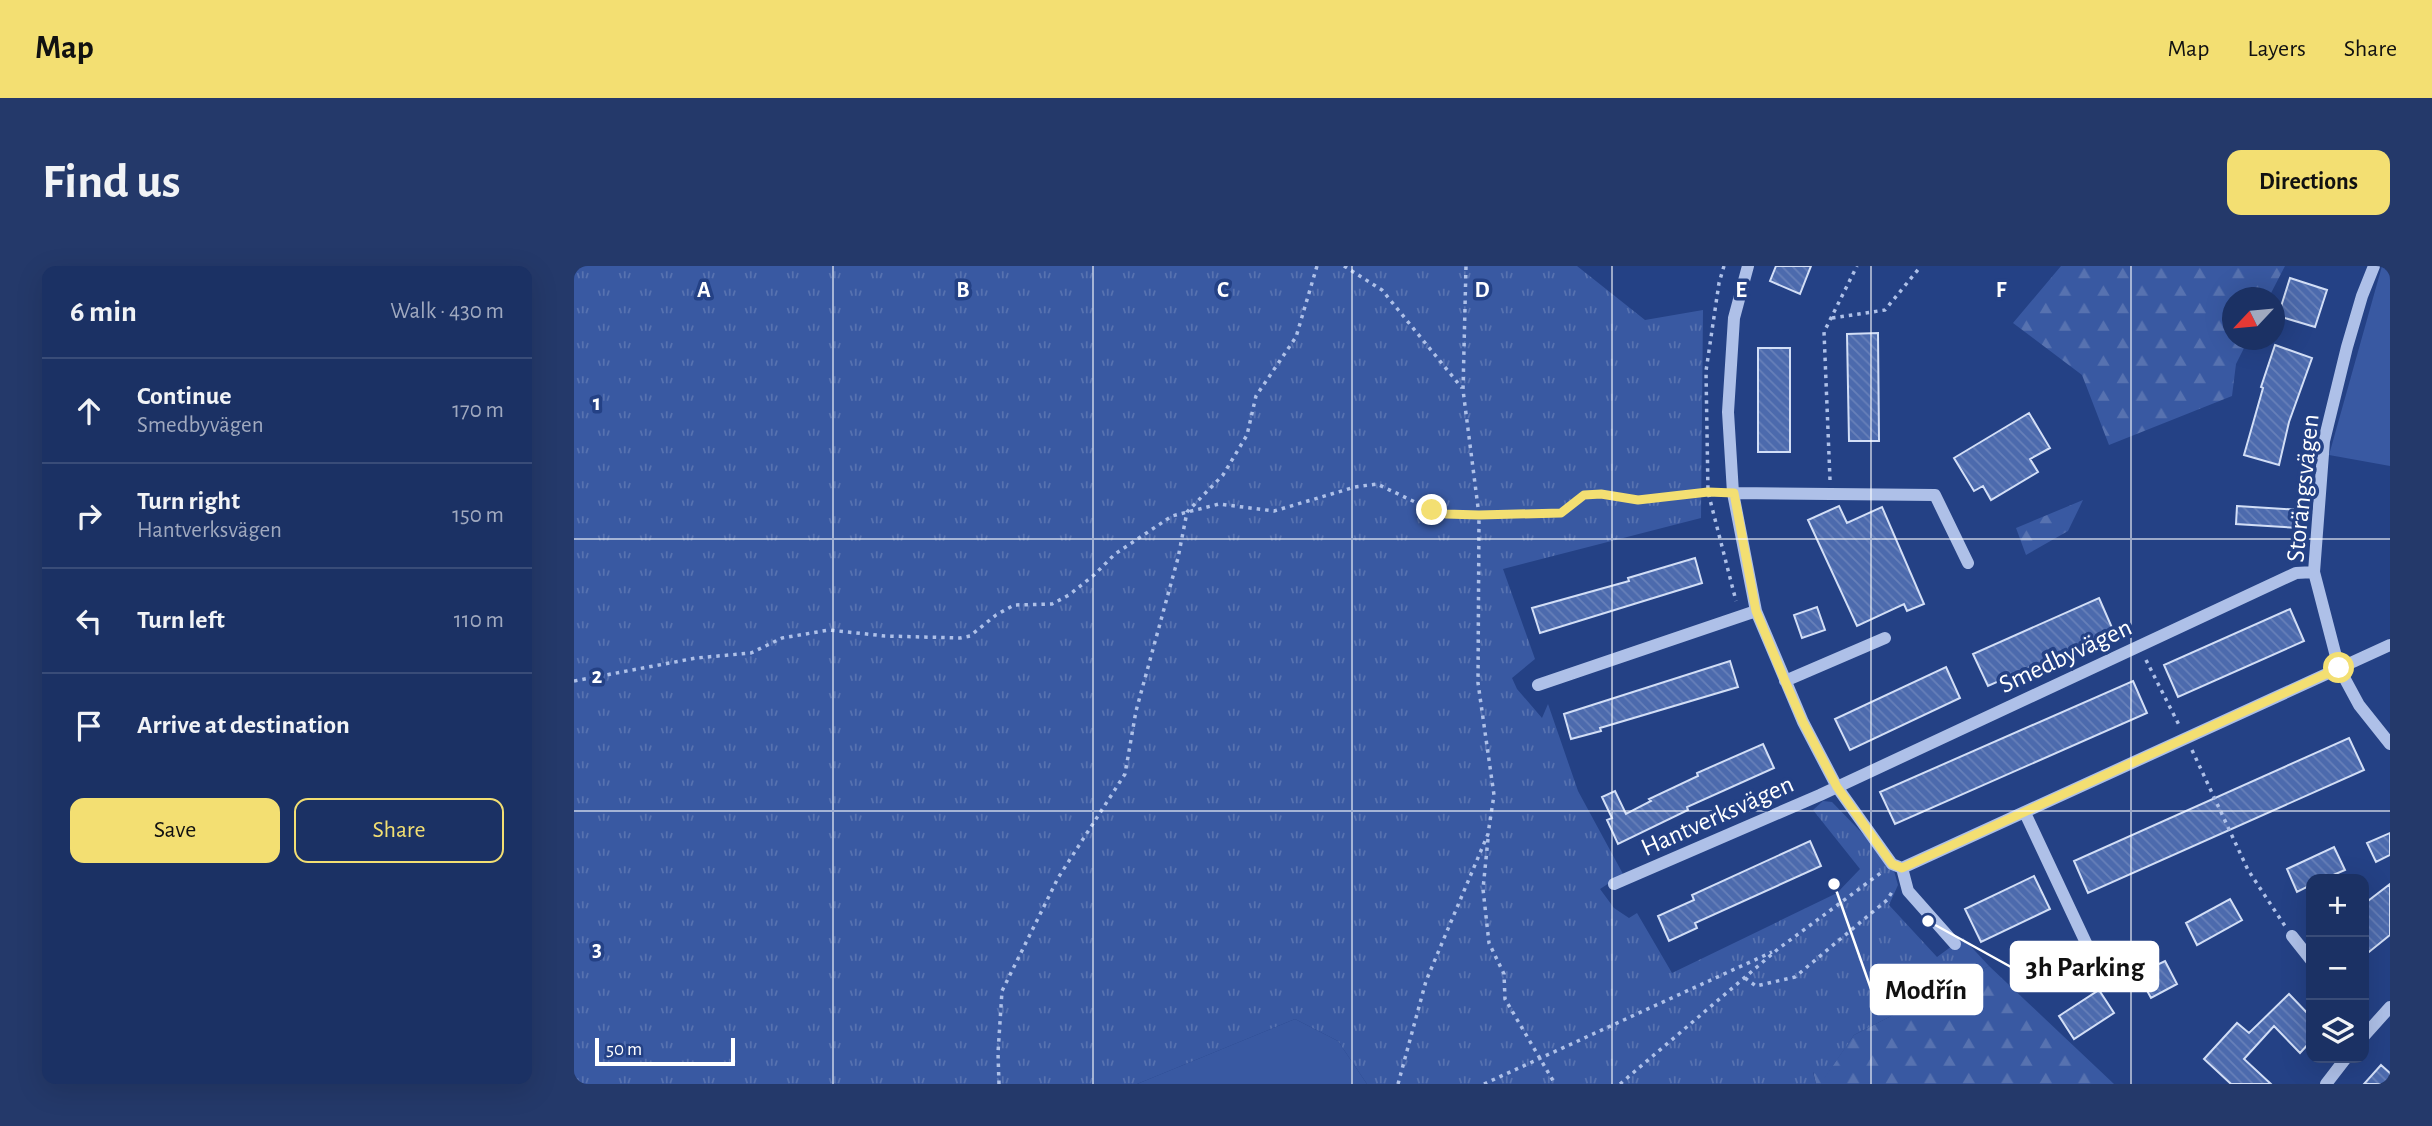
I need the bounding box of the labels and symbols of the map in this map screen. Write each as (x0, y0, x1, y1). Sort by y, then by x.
text: A (697, 279, 711, 302)
text: B (956, 279, 970, 302)
text: C (1217, 279, 1229, 302)
text: D (1474, 279, 1490, 302)
text: E (1735, 279, 1747, 302)
text: F (1996, 279, 2007, 302)
north arrow (2222, 287, 2285, 350)
text: 1 (593, 392, 601, 415)
street label: Storängsvägen (2282, 413, 2324, 564)
route end (1416, 494, 1447, 525)
street label: Smedbyvägen (1995, 614, 2136, 698)
route start (2323, 652, 2354, 683)
text: 2 (592, 665, 603, 688)
street label: Hantverksvägen (1637, 771, 1798, 861)
text: 3 (592, 938, 602, 961)
callout: 3h Parking (2011, 942, 2158, 991)
text: 3h Parking (2026, 954, 2145, 982)
callout: Modřín (1871, 965, 1982, 1014)
text: Modřín (1885, 977, 1967, 1005)
scale bar (595, 1035, 735, 1067)

